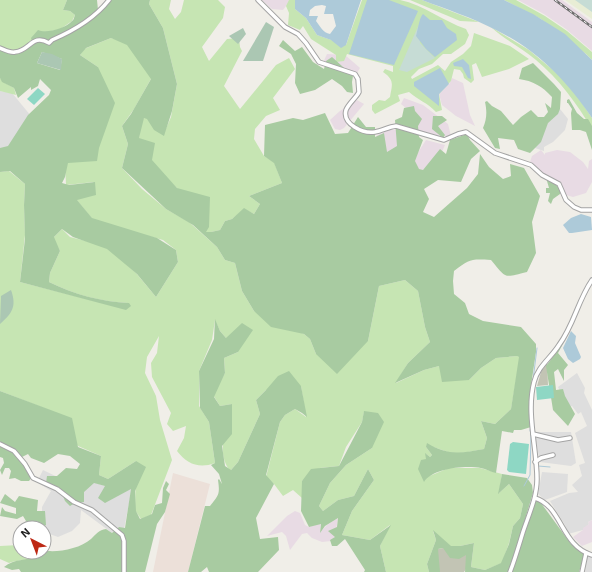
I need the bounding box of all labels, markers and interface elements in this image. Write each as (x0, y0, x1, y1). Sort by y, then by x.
north arrow (12, 520, 52, 560)
text: N (18, 525, 32, 540)

